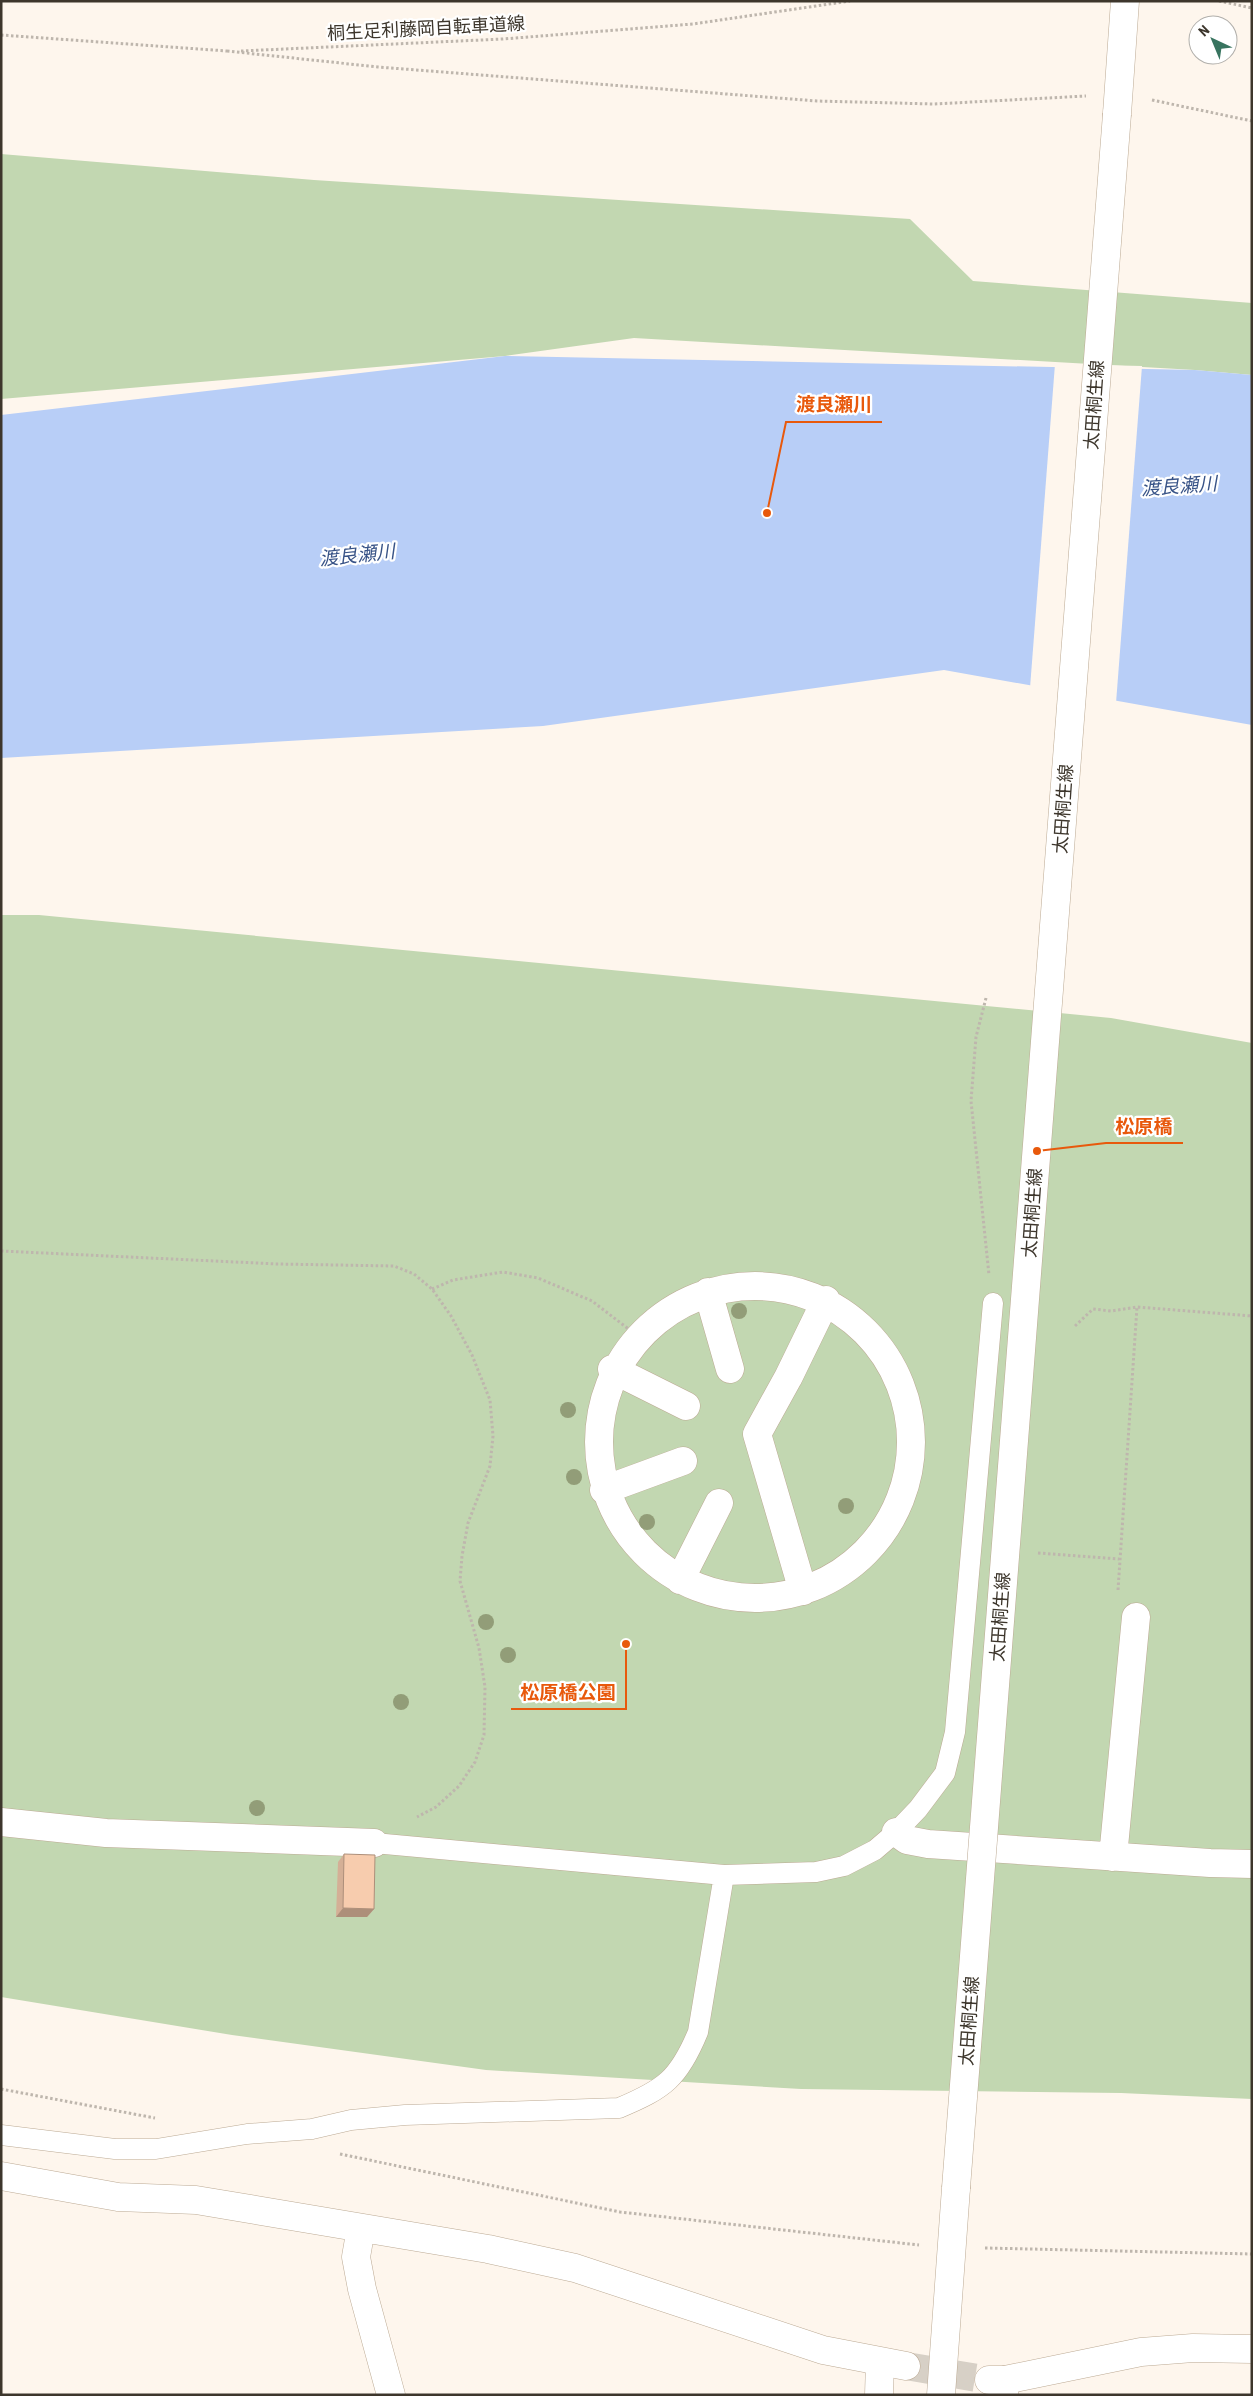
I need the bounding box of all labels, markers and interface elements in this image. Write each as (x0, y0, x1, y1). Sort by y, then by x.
street label: 桐生足利藤岡自転車道線 (327, 12, 525, 44)
north arrow (1188, 15, 1238, 65)
text: N (1195, 22, 1213, 39)
street label: 太田桐生線 (1080, 359, 1108, 451)
callout: 渡良瀬川 (786, 388, 882, 422)
text: 渡良瀬川 (796, 393, 872, 416)
water label: 渡良瀬川 (1140, 472, 1220, 500)
water label: 渡良瀬川 (318, 539, 398, 570)
street label: 太田桐生線 (1049, 763, 1077, 855)
callout: 松原橋 (1106, 1109, 1183, 1143)
text: 松原橋 (1115, 1115, 1173, 1138)
street label: 太田桐生線 (1018, 1167, 1046, 1259)
street label: 太田桐生線 (986, 1571, 1014, 1663)
callout: 松原橋公園 (511, 1675, 626, 1709)
text: 松原橋公園 (520, 1681, 616, 1704)
street label: 太田桐生線 (955, 1975, 983, 2067)

